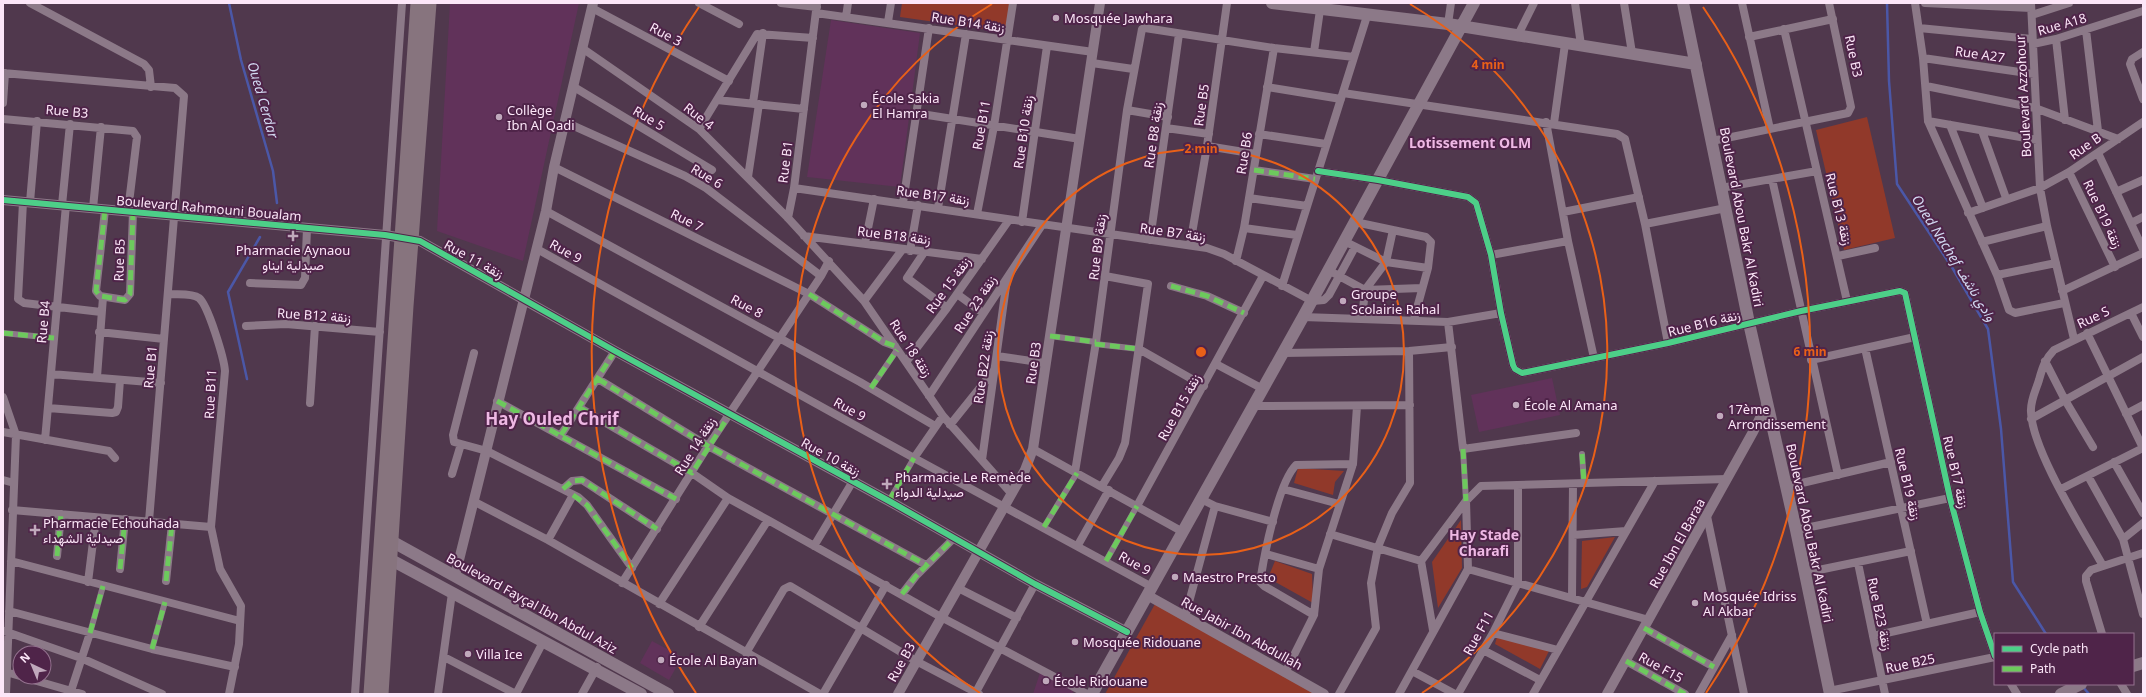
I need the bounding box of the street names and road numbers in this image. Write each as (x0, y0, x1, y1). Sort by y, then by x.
street label: Rue B14 زنقة (930, 7, 1006, 37)
street label: Rue A18 (2035, 8, 2089, 40)
street label: Rue 3 (647, 18, 685, 50)
street label: Rue B3 (1841, 33, 1867, 79)
street label: Boulevard Azzohour (2011, 34, 2035, 158)
street label: Rue A27 (1954, 42, 2006, 66)
street label: Rue B5 (1189, 83, 1213, 127)
street label: Rue B10 زنقة (1009, 94, 1037, 170)
street label: Rue 4 (680, 98, 718, 134)
street label: Rue B11 (968, 99, 994, 151)
street label: Rue B3 (45, 100, 89, 122)
street label: Rue 5 (630, 101, 668, 135)
street label: Rue B8 زنقة (1139, 101, 1167, 169)
street label: Boulevard Abou Bakr Al Kadiri (1716, 126, 1768, 308)
street label: Rue B (2065, 129, 2105, 163)
street label: Rue B6 (1232, 130, 1256, 176)
street label: Rue B1 (773, 140, 797, 184)
street label: Rue 6 (688, 159, 726, 193)
street label: Rue B13 زنقة (1821, 171, 1857, 247)
street label: Rue B19 زنقة (2079, 177, 2127, 251)
street label: Rue B17 زنقة (895, 181, 971, 209)
street label: Boulevard Rahmouni Boualam (116, 191, 302, 225)
street label: Rue 7 (668, 204, 706, 236)
street label: Rue B9 زنقة (1084, 213, 1110, 281)
street label: Rue B7 زنقة (1139, 218, 1207, 246)
street label: Rue B18 زنقة (856, 222, 932, 248)
street label: Rue 11 زنقة (441, 235, 507, 283)
street label: Rue 9 (547, 235, 585, 267)
street label: Rue B5 (109, 238, 129, 282)
street label: Rue 15 زنقة (921, 253, 975, 317)
street label: Rue 23 زنقة (950, 272, 1000, 336)
street label: Rue 8 (728, 290, 766, 322)
street label: Rue B4 (32, 299, 54, 344)
street label: Rue S (2074, 302, 2112, 332)
street label: Rue B12 زنقة (276, 303, 352, 327)
street label: Rue B16 زنقة (1666, 305, 1742, 341)
street label: Rue 18 زنقة (886, 316, 936, 380)
street label: Rue B22 زنقة (969, 329, 997, 405)
street label: Rue B3 (1021, 341, 1045, 385)
street label: Rue B1 (139, 345, 161, 389)
street label: Rue B11 (200, 368, 220, 420)
street label: Rue B15 زنقة (1153, 370, 1205, 444)
street label: Rue 9 (831, 393, 869, 425)
street label: Rue 14 زنقة (670, 413, 720, 479)
street label: Rue 10 زنقة (798, 433, 864, 481)
street label: Rue B17 زنقة (1939, 434, 1973, 510)
street label: Boulevard Abou Bakr Al Kadiri (1782, 442, 1838, 624)
street label: Rue B19 زنقة (1891, 446, 1925, 522)
street label: Rue Ibn El Baraa (1645, 495, 1709, 591)
street label: Rue 9 (1116, 547, 1154, 579)
street label: Boulevard Fayçal Ibn Abdul Aziz (443, 548, 621, 658)
street label: Rue B23 زنقة (1864, 576, 1896, 652)
street label: Rue Jabir Ibn Abdullah (1178, 592, 1306, 674)
street label: Rue F11 (1458, 607, 1498, 659)
street label: Rue B3 (883, 639, 919, 685)
street label: Rue F15 (1635, 647, 1687, 687)
street label: Rue B25 (1884, 649, 1936, 677)

